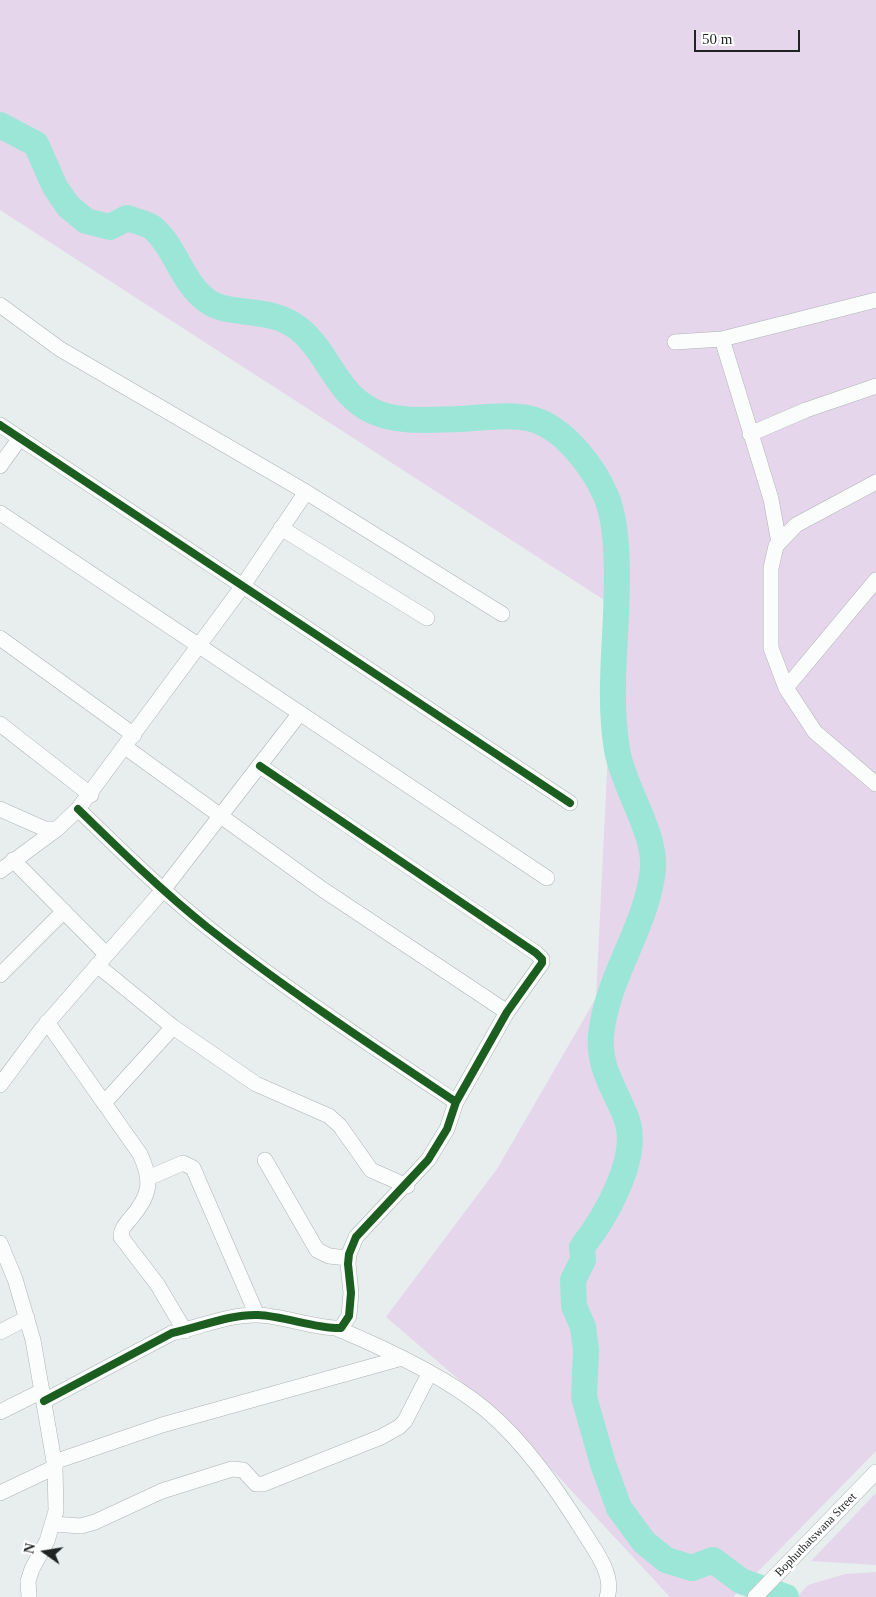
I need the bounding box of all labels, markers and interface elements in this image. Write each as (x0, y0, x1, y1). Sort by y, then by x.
scale bar (696, 20, 802, 52)
text: 50 m (702, 31, 732, 47)
street label: Bophuthatswana Street (772, 1490, 860, 1580)
north arrow (20, 1527, 70, 1577)
text: N (21, 1542, 38, 1555)

